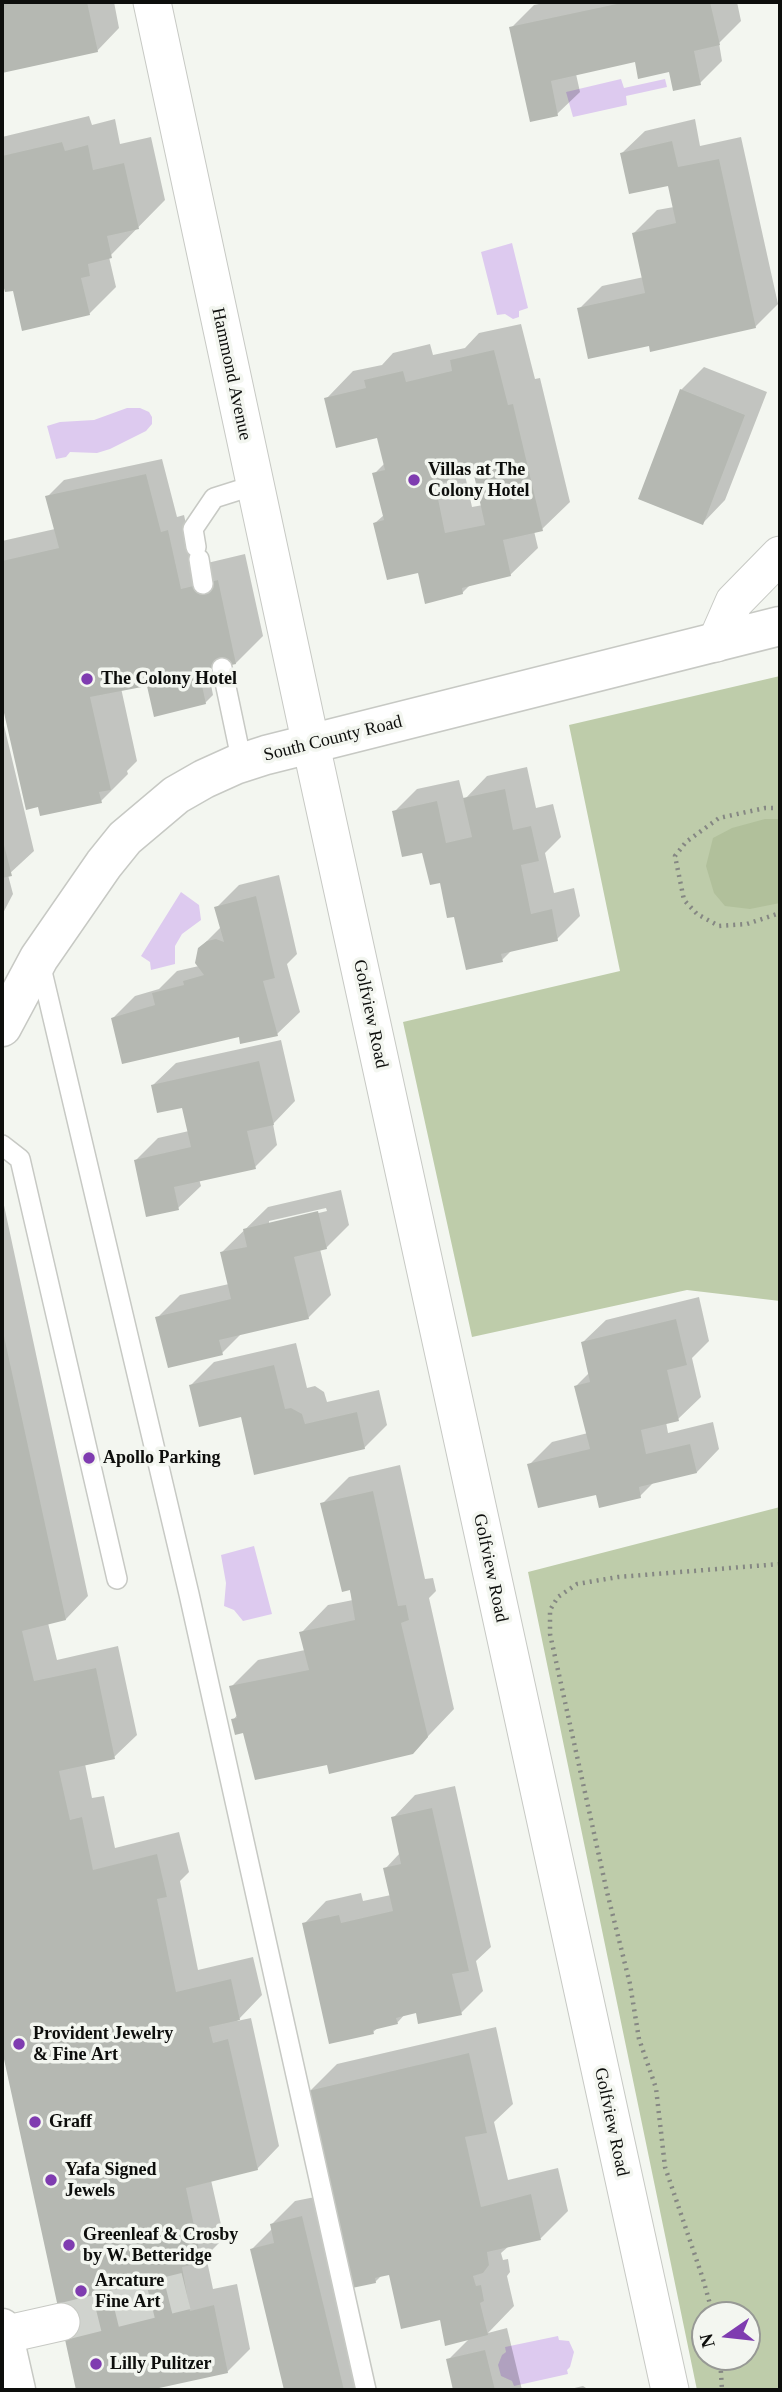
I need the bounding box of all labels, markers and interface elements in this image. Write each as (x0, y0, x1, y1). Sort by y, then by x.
street label: Hammond Avenue (206, 306, 256, 442)
place label: Villas at The Colony Hotel (428, 459, 529, 502)
marker: Villas at The Colony Hotel (406, 472, 422, 488)
place label: The Colony Hotel (101, 668, 237, 690)
marker: The Colony Hotel (79, 671, 95, 687)
street label: South County Road (261, 711, 405, 767)
street label: Golfview Road (348, 958, 392, 1070)
place label: Apollo Parking (103, 1447, 221, 1469)
marker: Apollo Parking (81, 1450, 97, 1466)
street label: Golfview Road (468, 1512, 512, 1624)
place label: Provident Jewelry & Fine Art (33, 2023, 173, 2066)
marker: Provident Jewelry & Fine Art (11, 2036, 27, 2052)
street label: Golfview Road (589, 2066, 633, 2178)
place label: Graff (49, 2111, 92, 2133)
marker: Graff (27, 2114, 43, 2130)
place label: Yafa Signed Jewels (65, 2159, 157, 2202)
marker: Yafa Signed Jewels (43, 2172, 59, 2188)
place label: Greenleaf & Crosby by W. Betteridge (83, 2224, 238, 2266)
marker: Greenleaf & Crosby by W. Betteridge (61, 2237, 77, 2253)
place label: Arcature Fine Art (95, 2270, 164, 2312)
marker: Arcature Fine Art (73, 2283, 89, 2299)
north arrow (691, 2301, 761, 2371)
text: N (695, 2332, 719, 2350)
place label: Lilly Pulitzer (110, 2353, 211, 2375)
marker: Lilly Pulitzer (88, 2356, 104, 2372)

